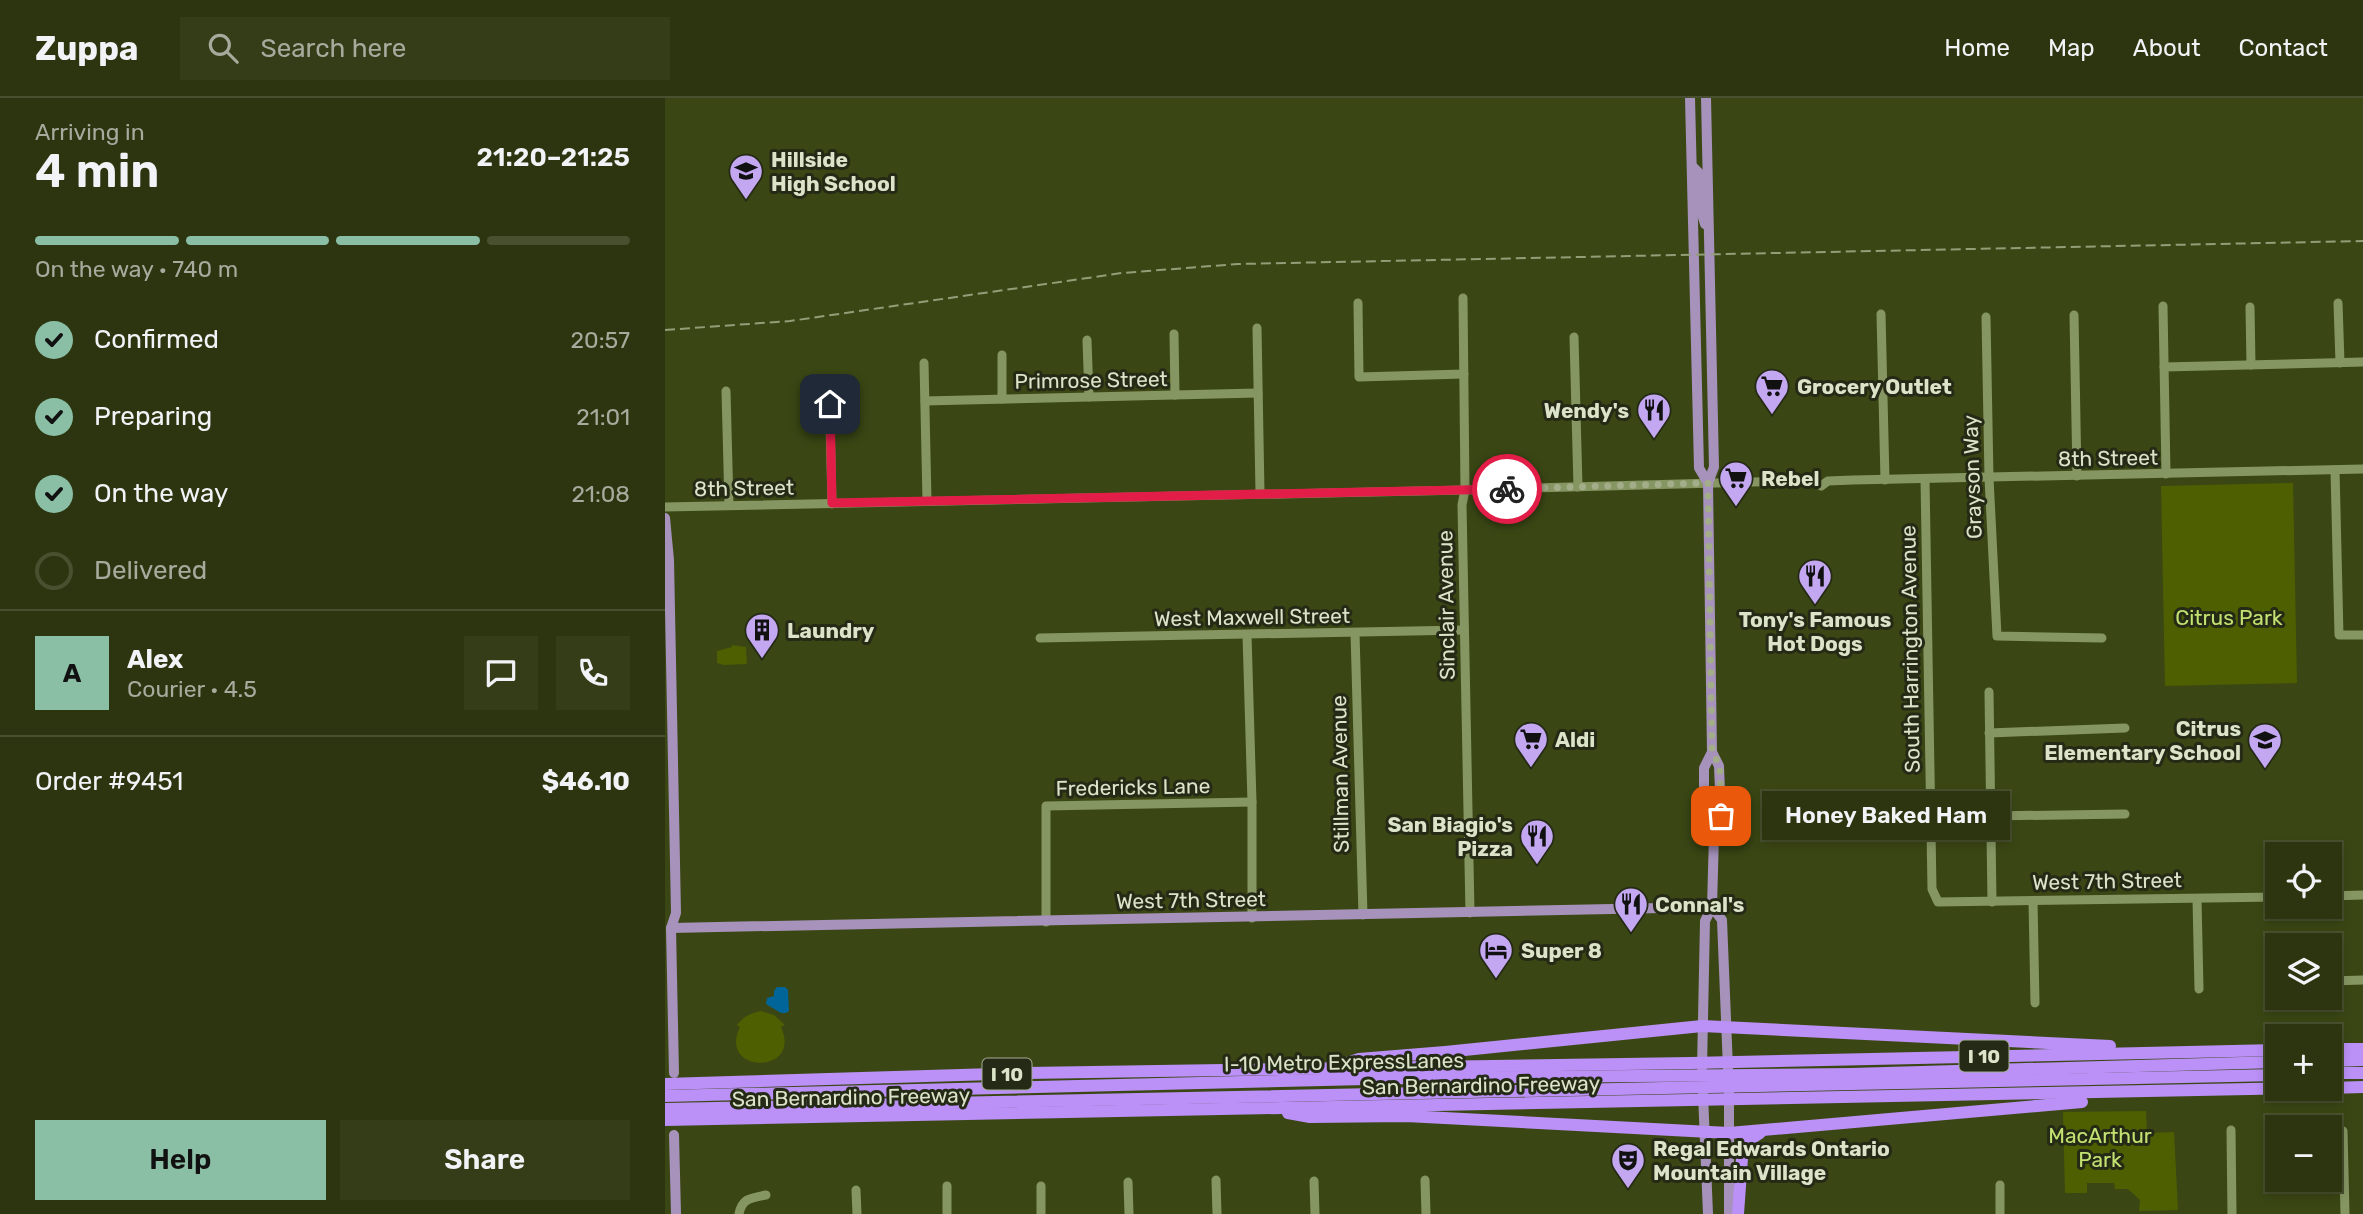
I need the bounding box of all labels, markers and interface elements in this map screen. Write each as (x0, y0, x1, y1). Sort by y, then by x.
search box (180, 17, 670, 80)
text: Zuppa (35, 29, 138, 68)
icon: search (204, 29, 242, 67)
text: Search here (260, 33, 406, 64)
text: Home (1944, 34, 2010, 62)
text: Map (2048, 34, 2095, 62)
text: About (2133, 34, 2201, 62)
text: Contact (2239, 34, 2328, 62)
text: Arriving in (35, 118, 145, 146)
text: 21:20–21:25 (477, 142, 630, 173)
text: 4 min (35, 144, 159, 199)
place label: Hillside High School (771, 147, 896, 196)
school or university icon: Hillside High School (727, 152, 765, 201)
text: On the way · 740 m (35, 255, 238, 283)
icon: check (35, 321, 73, 359)
text: Confirmed (94, 324, 219, 355)
text: 20:57 (571, 326, 630, 354)
street label: Primrose Street (1014, 366, 1168, 394)
supermarket icon: Grocery Outlet (1753, 367, 1791, 416)
pin (800, 374, 860, 434)
place label: Grocery Outlet (1797, 374, 1952, 399)
icon: home (811, 385, 849, 423)
restaurant icon: Wendy's (1635, 391, 1673, 440)
icon: check (35, 398, 73, 436)
place label: Wendy's (1544, 398, 1629, 423)
text: Preparing (94, 401, 212, 432)
text: 21:01 (576, 403, 630, 431)
street label: Grayson Way (1957, 414, 1987, 540)
street label: 8th Street (2058, 445, 2158, 471)
courier (1472, 454, 1542, 524)
supermarket icon: Rebel (1717, 459, 1755, 508)
place label: Rebel (1761, 466, 1820, 491)
icon: bike (1488, 470, 1526, 508)
icon: check (35, 475, 73, 513)
street label: 8th Street (694, 475, 794, 501)
text: On the way (94, 478, 228, 509)
text: 21:08 (572, 480, 630, 508)
street label: South Harrington Avenue (1895, 525, 1925, 773)
street label: Sinclair Avenue (1432, 530, 1460, 680)
text: Delivered (94, 555, 207, 586)
restaurant icon: Tony's Famous Hot Dogs (1796, 557, 1834, 606)
street label: West Maxwell Street (1154, 603, 1350, 631)
park label: Citrus Park (2175, 605, 2283, 630)
place label: Tony's Famous Hot Dogs (1739, 607, 1891, 656)
building icon: Laundry (743, 611, 781, 660)
place label: Laundry (787, 618, 875, 643)
button: chat (464, 636, 538, 710)
button: phone (556, 636, 630, 710)
text: Alex (127, 644, 183, 675)
text: A (63, 658, 81, 689)
text: Courier · 4.5 (127, 675, 257, 703)
street label: Stillman Avenue (1326, 695, 1354, 853)
place label: Citrus Elementary School (2044, 716, 2241, 765)
supermarket icon: Aldi (1512, 720, 1550, 769)
school or university icon: Citrus Elementary School (2246, 721, 2284, 770)
place label: Aldi (1555, 727, 1595, 752)
text: Order #9451 (35, 766, 183, 797)
text: $46.10 (542, 766, 630, 797)
street label: Fredericks Lane (1055, 773, 1211, 801)
pin (1691, 786, 1751, 846)
callout: Honey Baked Ham (1763, 792, 2011, 840)
icon: bag (1702, 797, 1740, 835)
text: Honey Baked Ham (1785, 801, 1987, 829)
place label: San Biagio's Pizza (1388, 812, 1513, 861)
restaurant icon: San Biagio's Pizza (1518, 817, 1556, 866)
map controls (2265, 842, 2342, 1192)
button: locate (2265, 842, 2342, 919)
street label: West 7th Street (2032, 867, 2182, 895)
restaurant icon: Connal's (1612, 885, 1650, 934)
street label: West 7th Street (1116, 886, 1266, 914)
place label: Connal's (1655, 892, 1744, 917)
hotel icon: Super 8 (1477, 931, 1515, 980)
button: layers (2265, 933, 2342, 1010)
place label: Super 8 (1521, 938, 1602, 963)
button: + (2265, 1024, 2342, 1101)
road number: I 10 (1959, 1040, 2009, 1072)
street label: I-10 Metro ExpressLanes (1224, 1047, 1464, 1077)
road number: I 10 (983, 1058, 1031, 1090)
street label: San Bernardino Freeway (1362, 1070, 1601, 1100)
street label: San Bernardino Freeway (732, 1082, 971, 1112)
button: − (2265, 1115, 2342, 1192)
button: Help (35, 1120, 326, 1200)
button: Share (340, 1120, 630, 1200)
park label: MacArthur Park (2048, 1123, 2152, 1172)
place label: Regal Edwards Ontario Mountain Village (1653, 1136, 1890, 1185)
theatre icon: Regal Edwards Ontario Mountain Village (1609, 1141, 1647, 1190)

